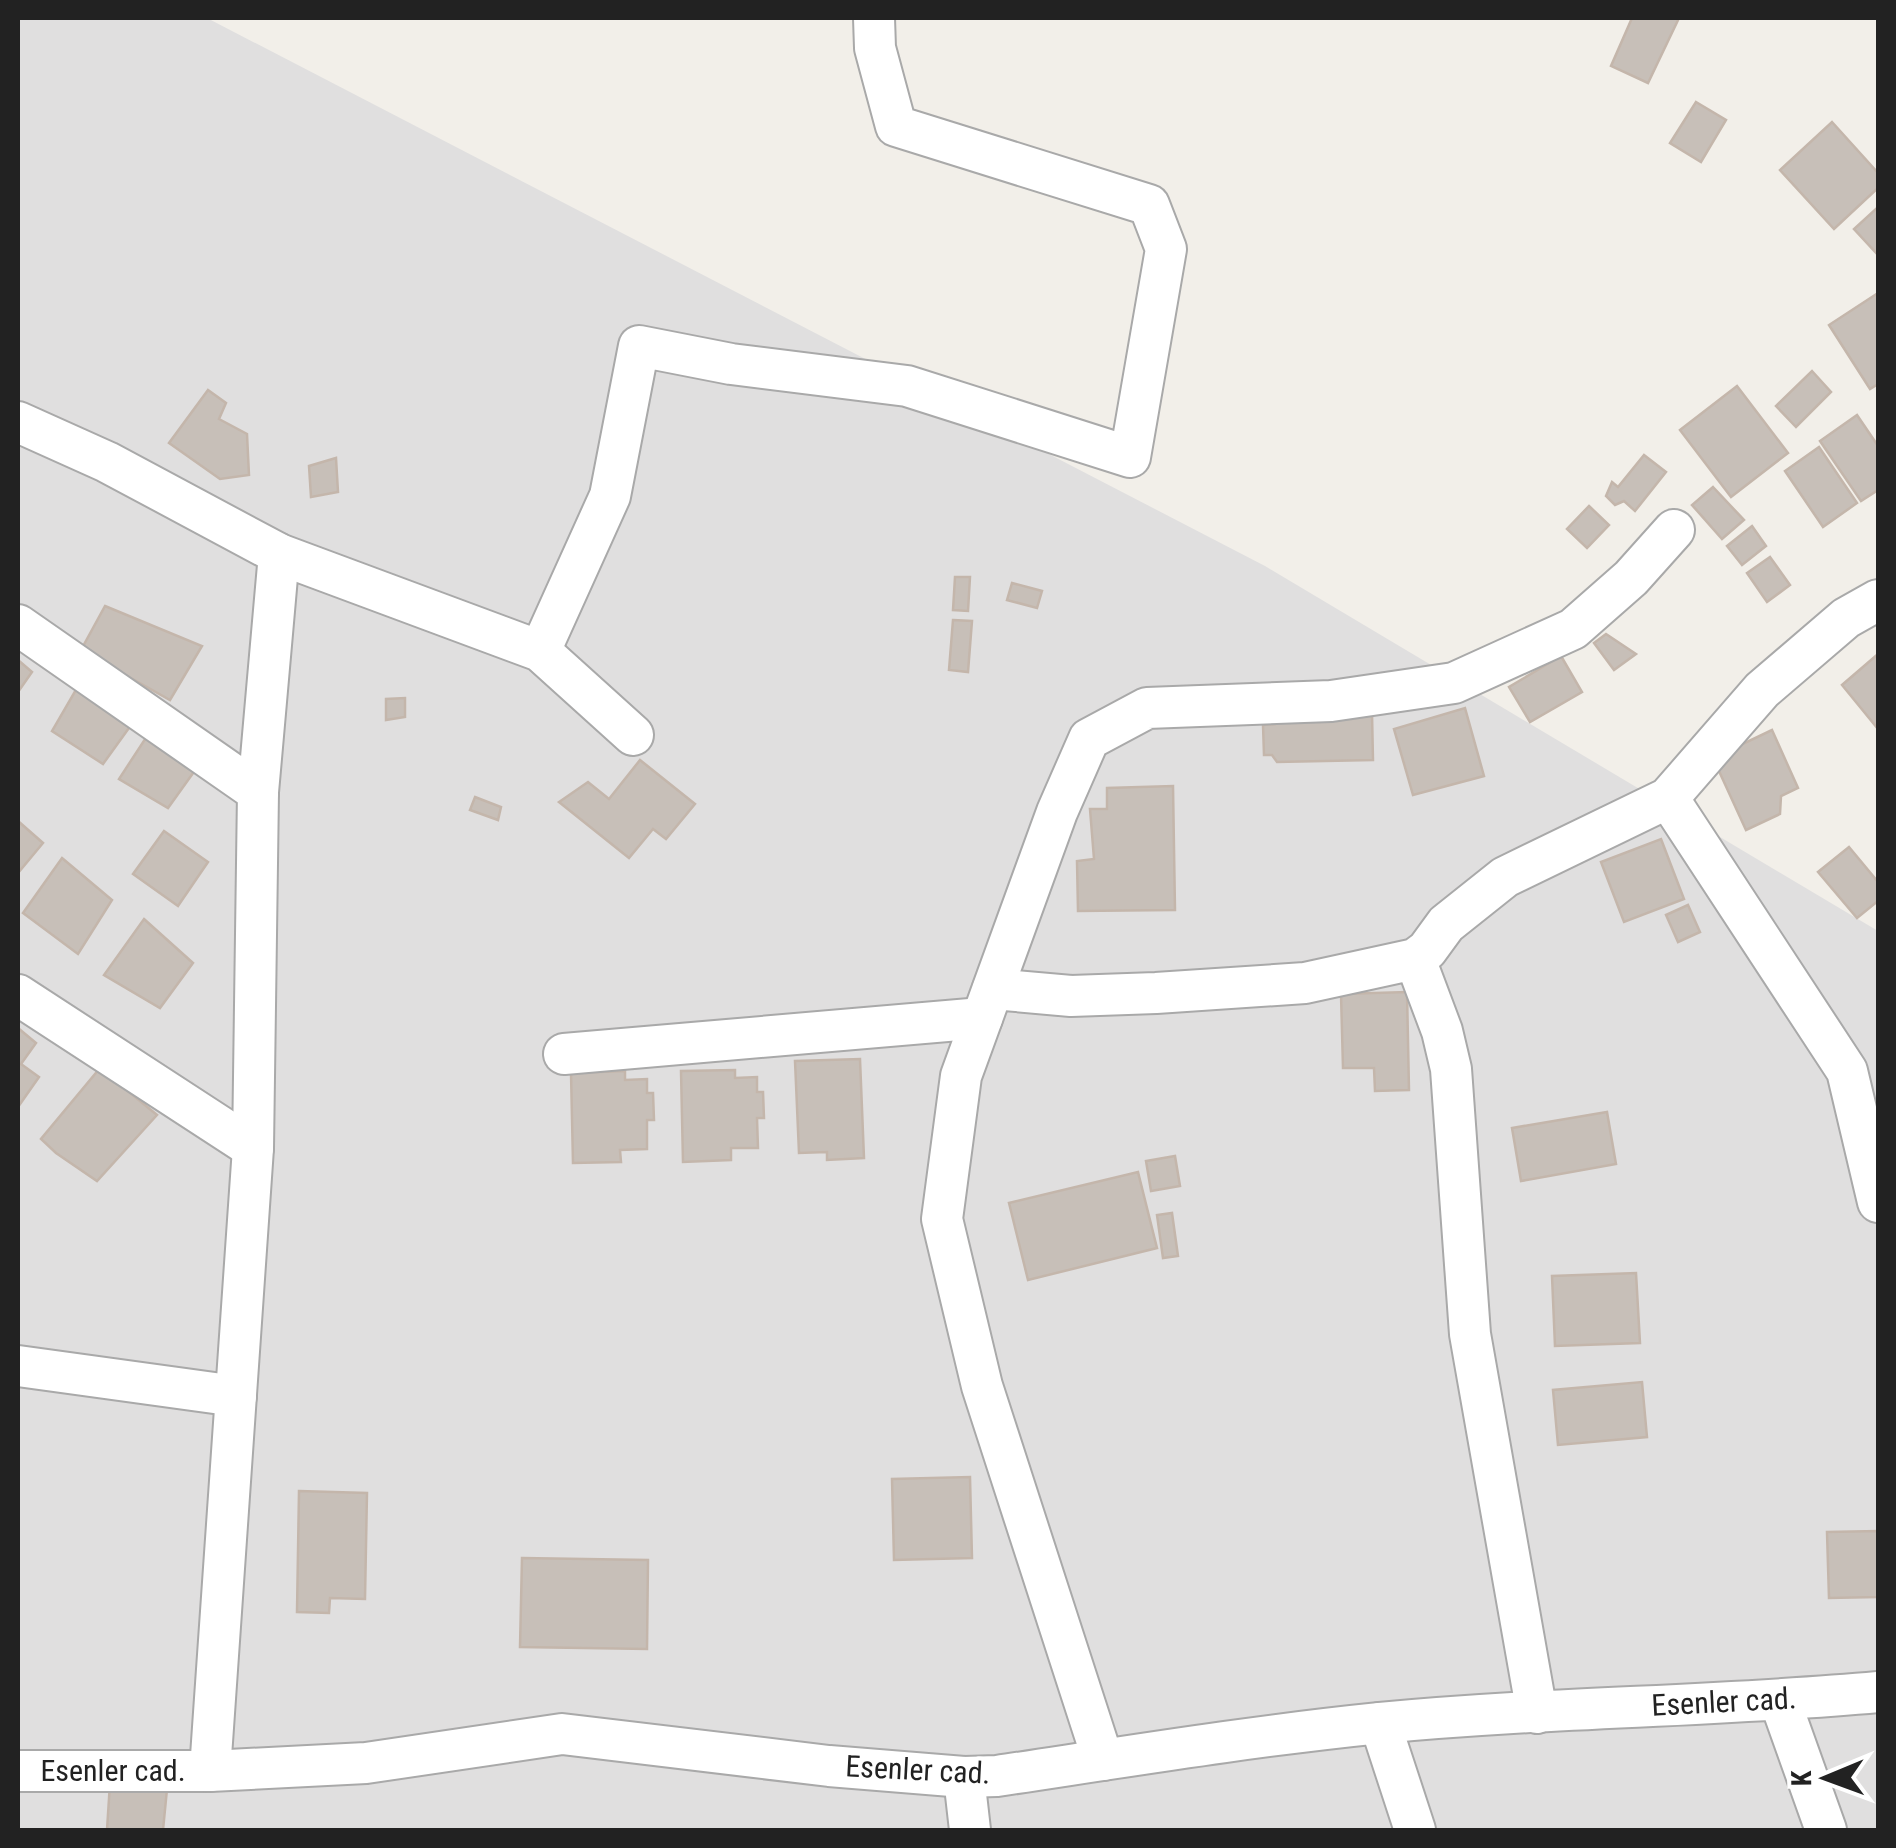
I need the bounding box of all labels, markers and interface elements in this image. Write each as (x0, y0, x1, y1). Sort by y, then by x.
street label: Esenler cad. (1651, 1680, 1797, 1723)
north arrow (1776, 1728, 1876, 1828)
street label: Esenler cad. (845, 1748, 991, 1791)
street label: Esenler cad. (40, 1753, 186, 1788)
text: K (1785, 1770, 1818, 1786)

